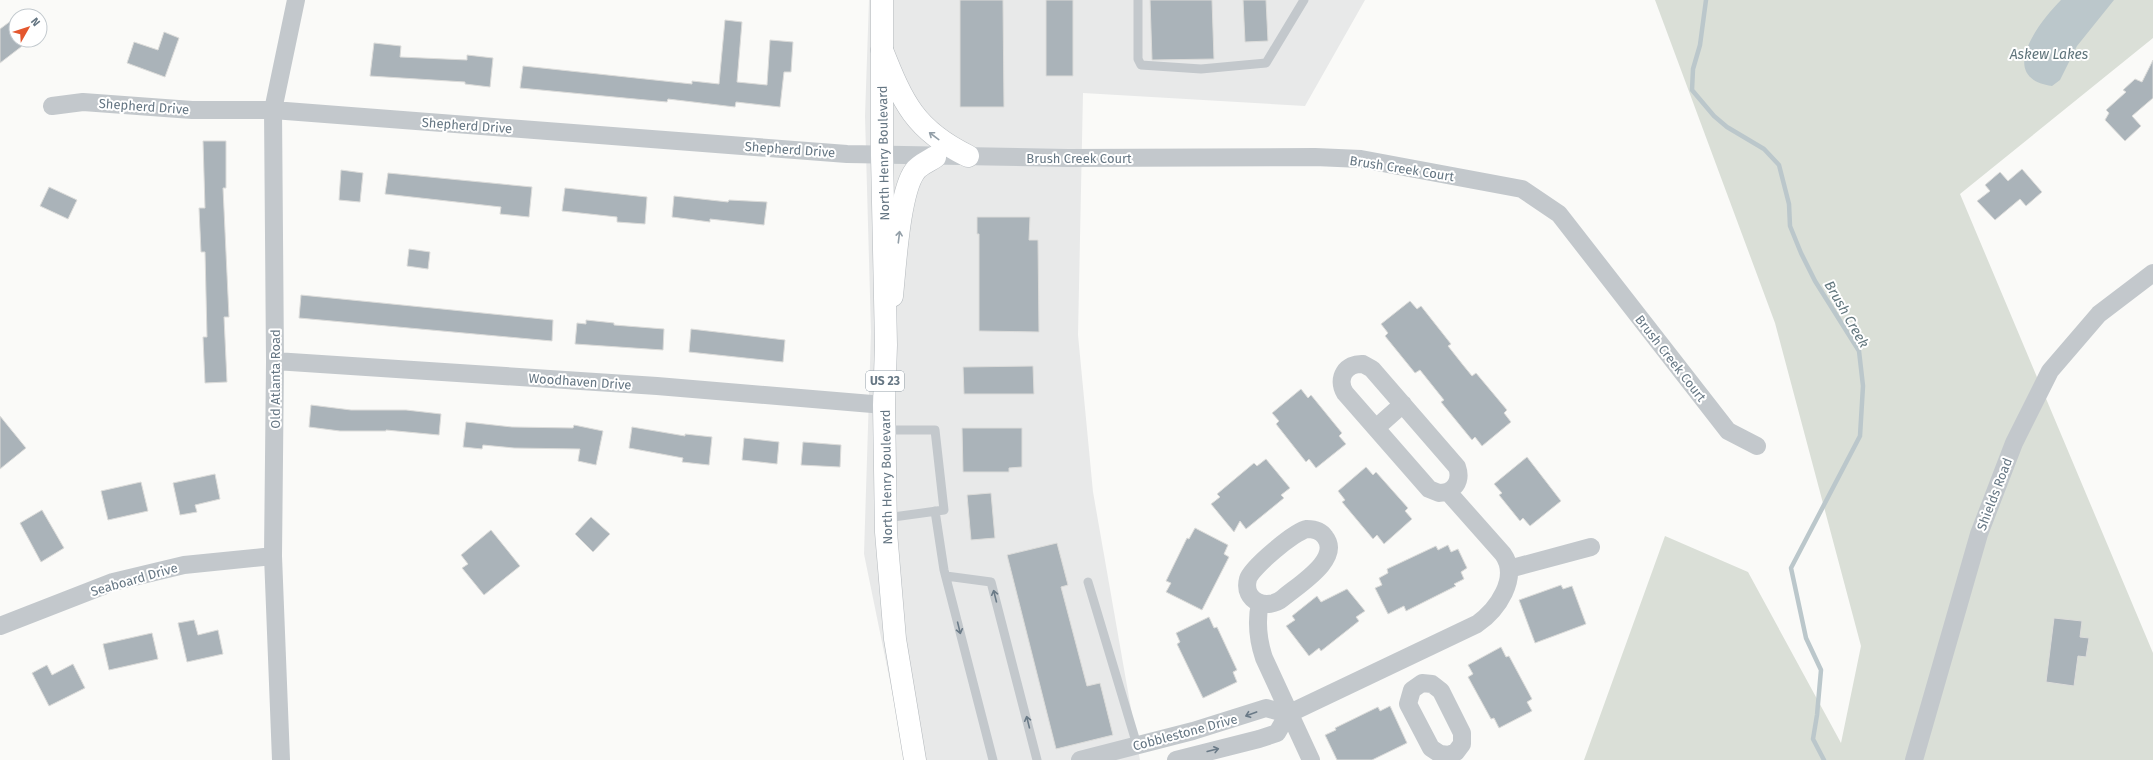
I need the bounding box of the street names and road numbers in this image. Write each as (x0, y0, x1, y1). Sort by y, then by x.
street label: North Henry Boulevard (875, 85, 892, 221)
street label: Shepherd Drive (98, 96, 190, 117)
street label: Shepherd Drive (421, 115, 513, 136)
street label: Shepherd Drive (744, 139, 836, 160)
street label: Brush Creek Court (1026, 151, 1132, 166)
street label: Brush Creek Court (1349, 153, 1455, 184)
street label: Brush Creek Court (1632, 312, 1709, 405)
street label: Old Atlanta Road (268, 329, 283, 429)
street label: Woodhaven Drive (528, 370, 632, 393)
road number: US 23 (866, 371, 904, 391)
street label: North Henry Boulevard (878, 409, 895, 545)
street label: Shields Road (1974, 456, 2015, 533)
street label: Seaboard Drive (89, 560, 179, 599)
street label: Cobblestone Drive (1131, 711, 1239, 754)

